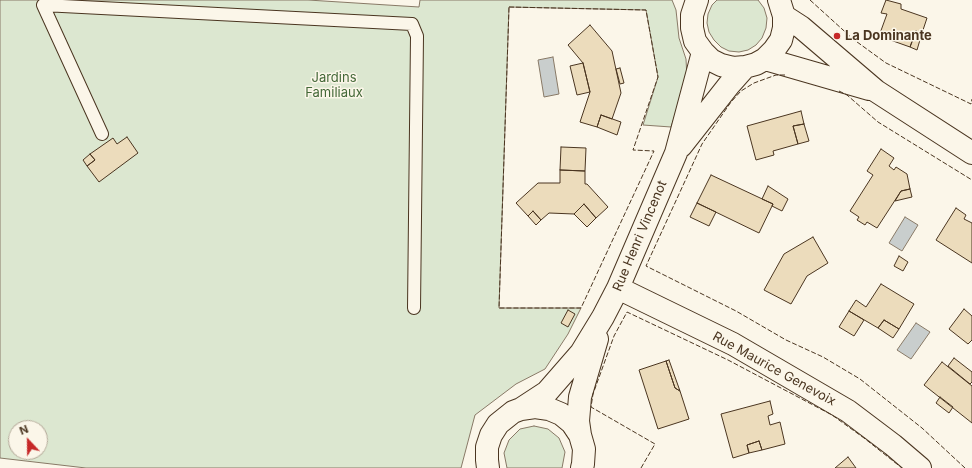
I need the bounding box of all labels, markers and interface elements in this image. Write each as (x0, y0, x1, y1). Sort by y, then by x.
place label: La Dominante (845, 28, 932, 44)
marker: La Dominante (832, 31, 842, 41)
park label: Jardins Familiaux (305, 70, 363, 101)
street label: Rue Henri Vincenot (610, 178, 670, 294)
street label: Rue Maurice Genevoix (710, 329, 838, 409)
north arrow (8, 420, 48, 460)
text: N (17, 422, 30, 438)

